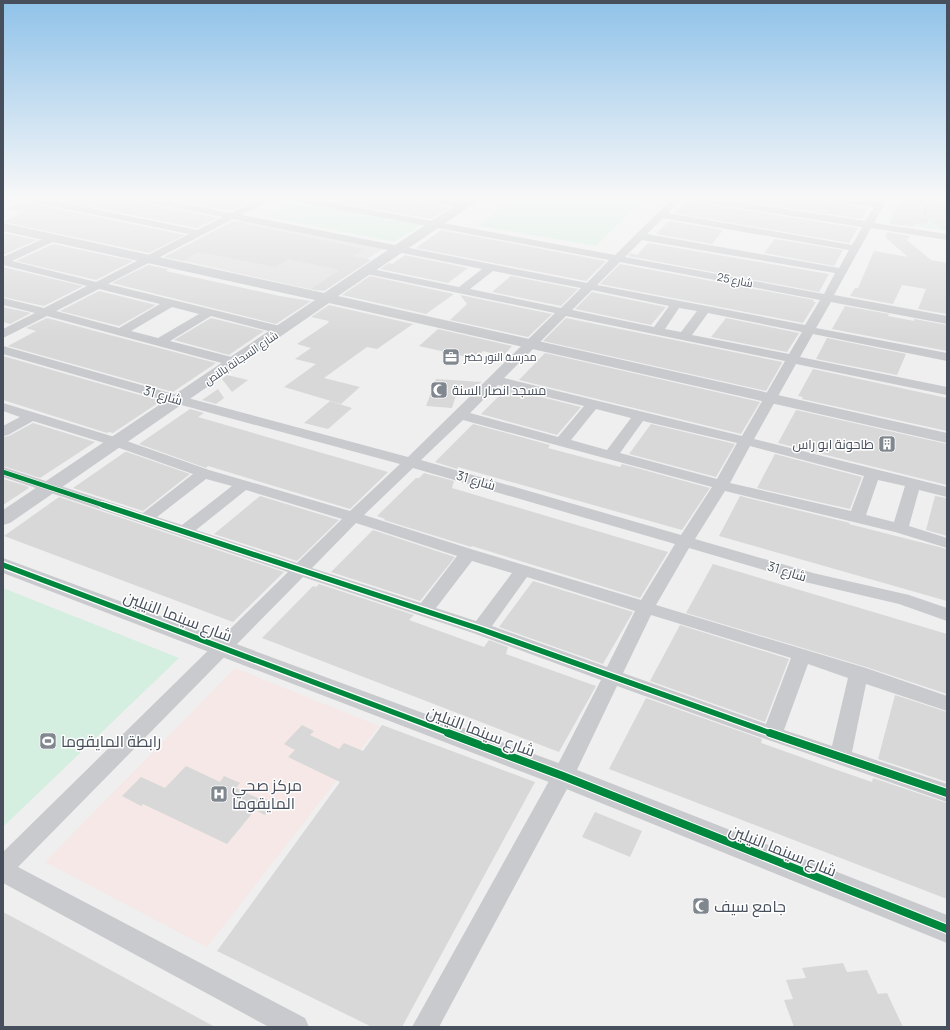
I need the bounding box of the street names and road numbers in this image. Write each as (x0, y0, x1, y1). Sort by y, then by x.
street label: شارع 25 (716, 269, 754, 291)
street label: شارع السجانة بالنص (201, 327, 281, 389)
street label: شارع 31 (141, 381, 185, 409)
street label: شارع 31 (454, 466, 498, 494)
street label: شارع 31 (765, 557, 809, 585)
street label: شارع سينما النيلين (120, 585, 235, 648)
street label: شارع سينما النيلين (423, 700, 538, 763)
street label: شارع سينما النيلين (725, 818, 840, 883)

